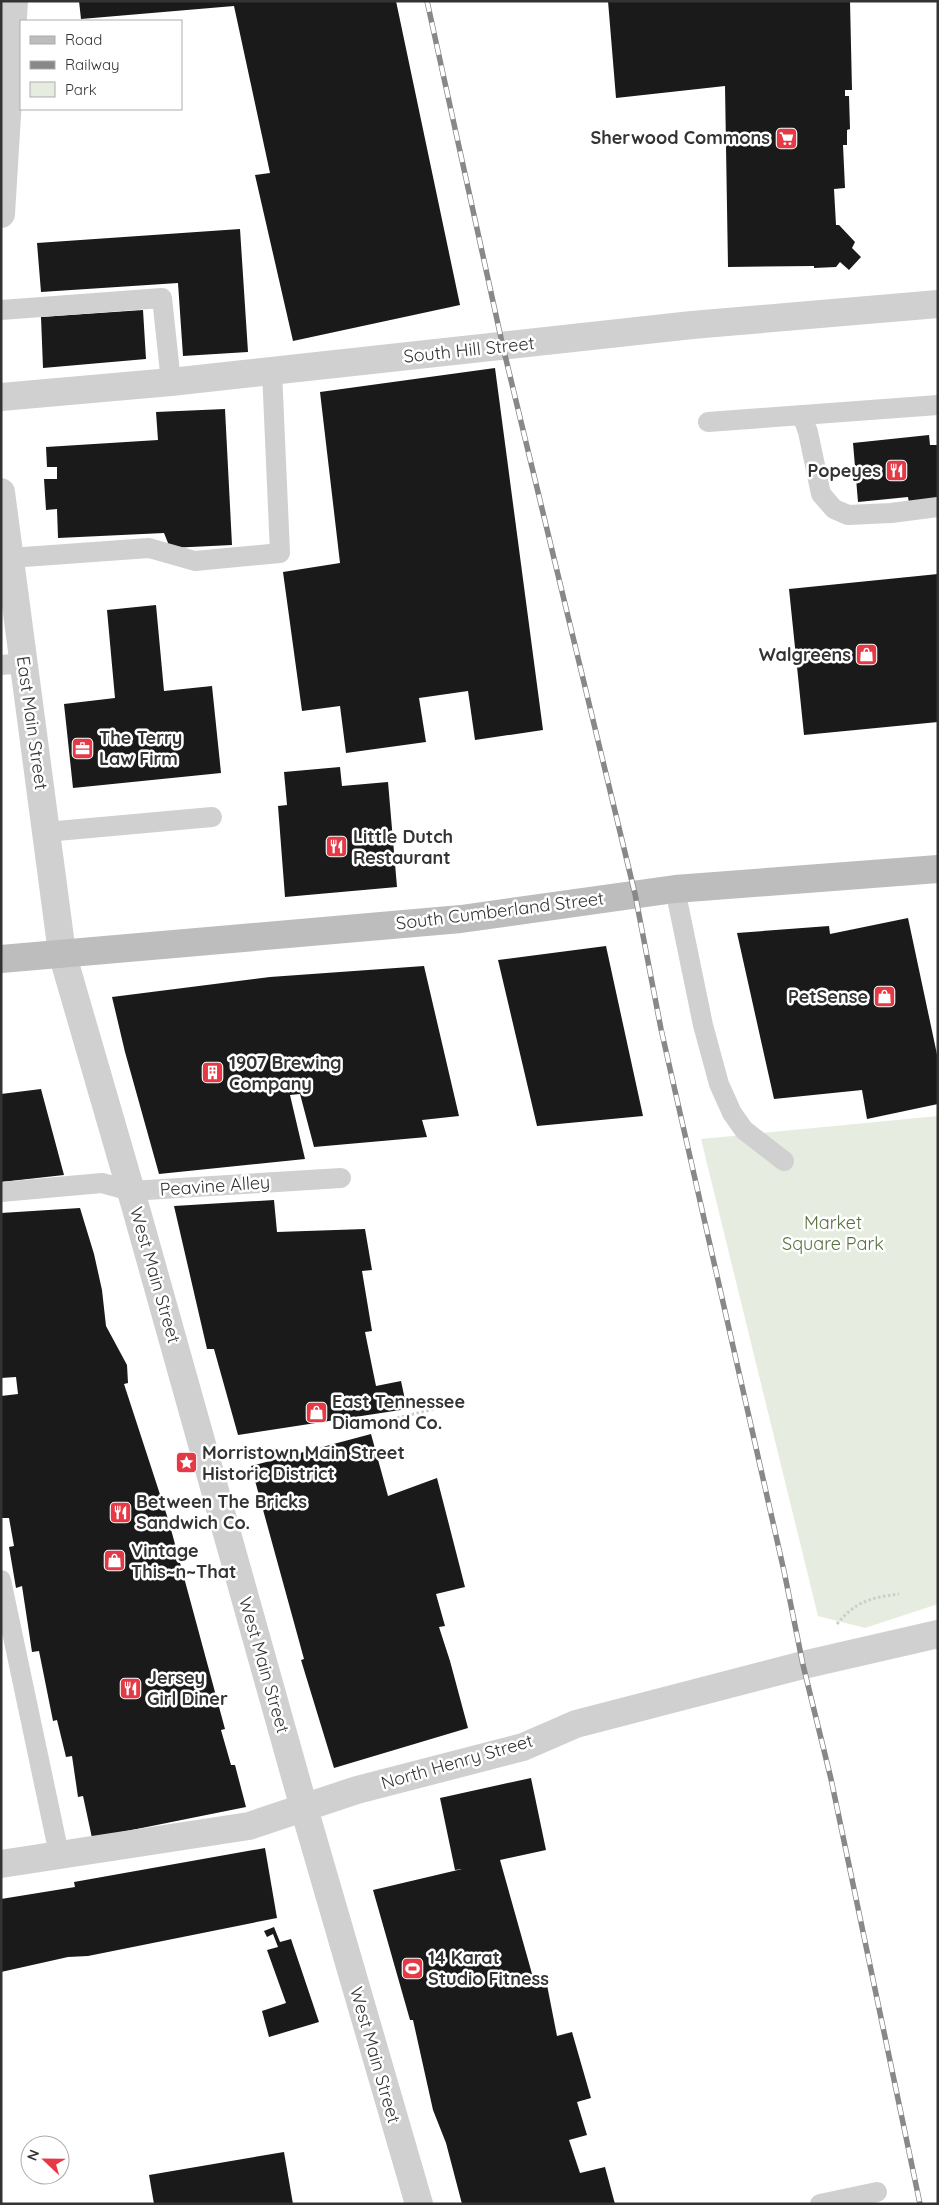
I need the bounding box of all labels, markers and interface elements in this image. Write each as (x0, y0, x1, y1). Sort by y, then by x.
legend (20, 20, 182, 110)
text: Road (65, 30, 102, 49)
text: Railway (65, 55, 120, 74)
text: Park (65, 80, 97, 99)
place label: Sherwood Commons (590, 126, 770, 149)
supermarket icon: Sherwood Commons (774, 126, 798, 150)
street label: South Hill Street (402, 331, 536, 368)
place label: Popeyes (807, 459, 881, 482)
restaurant icon: Popeyes (885, 459, 909, 483)
place label: Walgreens (759, 643, 851, 666)
shop icon: Walgreens (855, 643, 879, 667)
street label: East Main Street (12, 655, 53, 791)
place label: The Terry Law Firm (99, 726, 182, 770)
office icon: The Terry Law Firm (71, 736, 95, 760)
place label: Little Dutch Restaurant (353, 825, 453, 869)
restaurant icon: Little Dutch Restaurant (325, 835, 349, 859)
street label: South Cumberland Street (395, 886, 605, 935)
place label: PetSense (788, 985, 868, 1008)
shop icon: PetSense (872, 985, 896, 1009)
place label: 1907 Brewing Company (229, 1051, 342, 1095)
building icon: 1907 Brewing Company (201, 1061, 225, 1085)
street label: Peavine Alley (159, 1170, 271, 1201)
street label: West Main Street (125, 1204, 186, 1346)
park label: Market Square Park (782, 1211, 884, 1255)
place label: East Tennessee Diamond Co. (332, 1390, 465, 1434)
shop icon: East Tennessee Diamond Co. (304, 1400, 328, 1424)
place label: Morristown Main Street Historic District (202, 1441, 405, 1485)
place icon: Morristown Main Street Historic District (174, 1451, 198, 1475)
place label: Between The Bricks Sandwich Co. (136, 1490, 307, 1534)
restaurant icon: Between The Bricks Sandwich Co. (108, 1500, 132, 1524)
place label: Vintage This~n~That (131, 1539, 236, 1583)
shop icon: Vintage This~n~That (103, 1549, 127, 1573)
street label: West Main Street (234, 1594, 295, 1736)
place label: Jersey Girl Diner (147, 1666, 228, 1710)
restaurant icon: Jersey Girl Diner (119, 1676, 143, 1700)
street label: North Henry Street (378, 1729, 535, 1794)
place label: 14 Karat Studio Fitness (428, 1946, 549, 1990)
sports icon: 14 Karat Studio Fitness (400, 1956, 424, 1980)
street label: West Main Street (345, 1984, 406, 2126)
north arrow (20, 2135, 70, 2185)
text: N (23, 2147, 43, 2163)

